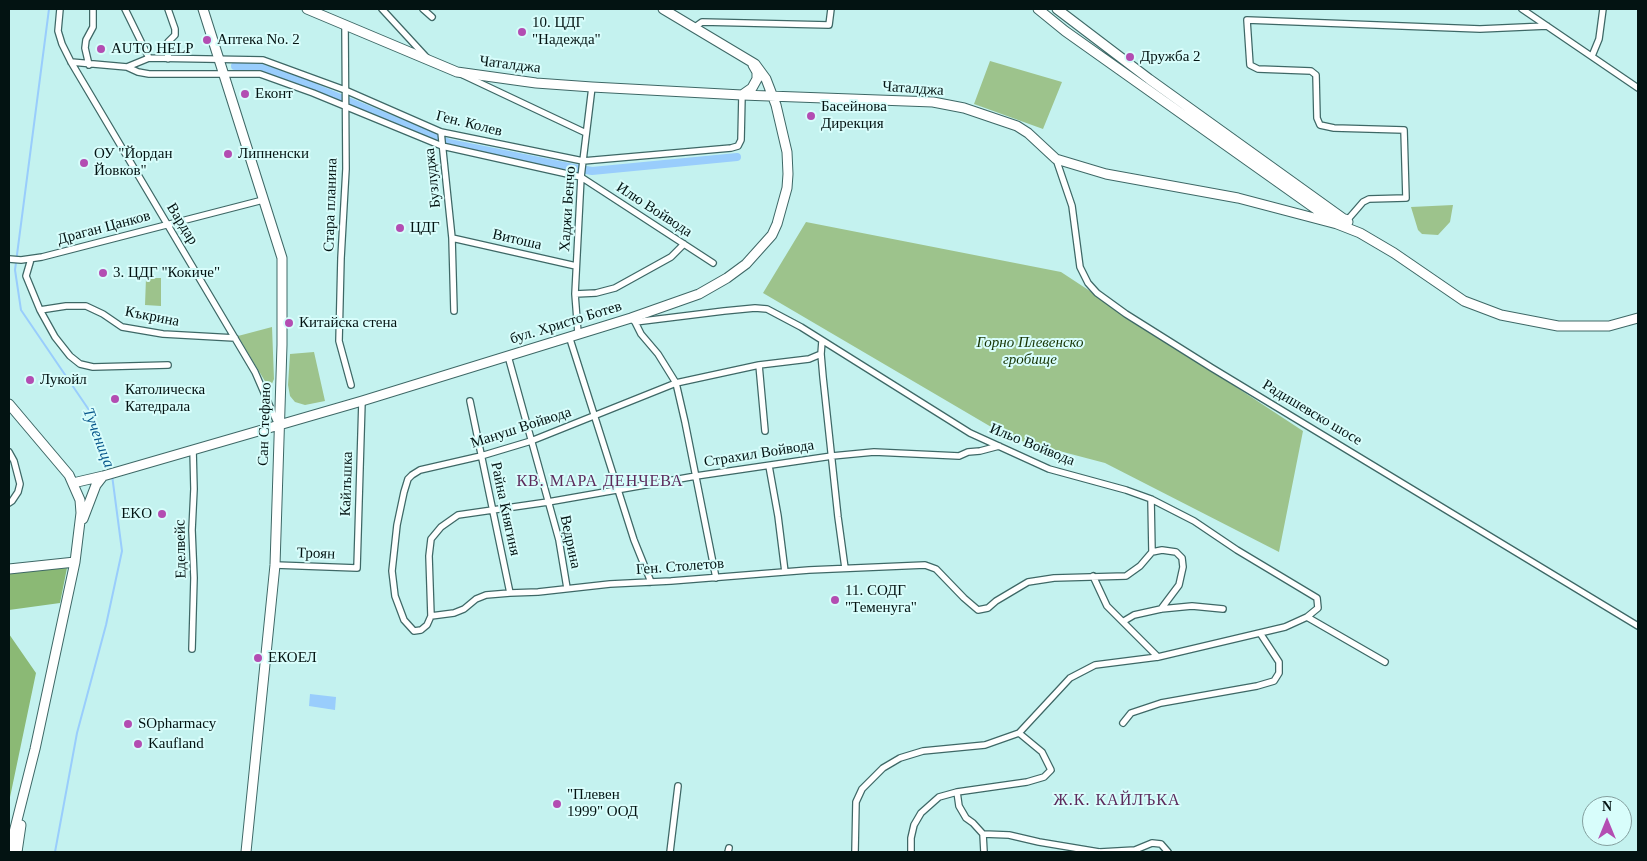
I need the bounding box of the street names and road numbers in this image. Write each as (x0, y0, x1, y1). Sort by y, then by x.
street label: Чаталджа (478, 52, 542, 78)
street label: Чаталджа (882, 78, 944, 100)
street label: Ген. Колев (434, 107, 504, 141)
street label: Бузлуджа (421, 147, 445, 209)
street label: Стара планина (320, 158, 342, 252)
street label: Хаджи Бенчо (556, 166, 580, 252)
street label: Илю Войвода (613, 179, 695, 241)
street label: Вардар (162, 200, 202, 248)
street label: Драган Цанков (55, 207, 153, 249)
street label: Витоша (491, 226, 543, 254)
street label: бул. Христо Ботев (508, 297, 624, 349)
street label: Къкрина (123, 303, 181, 331)
street label: Радишевско шосе (1259, 376, 1365, 450)
street label: Сан Стефано (255, 382, 275, 466)
street label: Мануш Войвода (468, 403, 574, 453)
street label: Ильо Войвода (987, 420, 1077, 470)
street label: Страхил Войвода (703, 436, 815, 472)
street label: Кайлъшка (337, 451, 357, 517)
street label: Райна Княгиня (486, 460, 524, 558)
street label: Ведрина (556, 514, 584, 570)
street label: Еделвейс (171, 519, 191, 579)
street label: Троян (297, 544, 335, 564)
street label: Ген. Столетов (635, 555, 725, 579)

